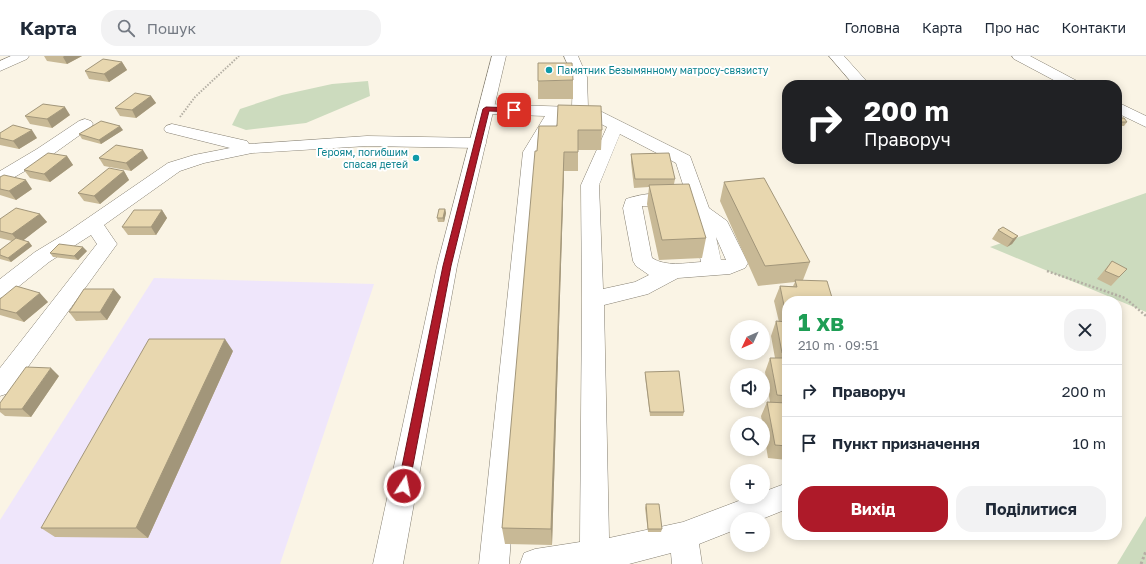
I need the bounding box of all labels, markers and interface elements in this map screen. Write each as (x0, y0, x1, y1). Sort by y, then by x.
search box (101, 10, 381, 46)
text: Карта (20, 16, 77, 39)
icon: search (115, 17, 137, 39)
text: Пошук (147, 19, 196, 37)
text: Головна (844, 19, 900, 36)
text: Карта (922, 19, 963, 36)
text: Про нас (985, 19, 1040, 36)
text: Контакти (1062, 19, 1126, 36)
place label: Памятник Безымянному матросу-связисту (557, 64, 769, 76)
marker: Памятник Безымянному матросу-связисту (544, 65, 554, 75)
pin (497, 93, 531, 127)
text: 200 m (864, 94, 949, 127)
icon: right (798, 96, 850, 148)
icon: arrive (503, 99, 525, 121)
text: Праворуч (864, 128, 951, 150)
place label: Героям, погибшим спасая детей (317, 146, 408, 170)
marker: Героям, погибшим спасая детей (411, 153, 421, 163)
text: 1 хв (798, 307, 844, 336)
button: close (1064, 309, 1106, 351)
north arrow (730, 320, 770, 360)
map controls (730, 320, 770, 552)
text: 210 m · 09:51 (798, 337, 879, 353)
button: sound (730, 368, 770, 408)
icon: right (798, 380, 820, 402)
text: Праворуч (832, 382, 906, 400)
text: 200 m (1062, 382, 1106, 400)
button: search (730, 416, 770, 456)
icon: arrive (798, 432, 820, 454)
text: Пункт призначення (832, 434, 980, 452)
text: 10 m (1072, 434, 1106, 452)
button: + (730, 464, 770, 504)
position arrow (383, 465, 425, 507)
button: Вихід (798, 486, 948, 532)
button: Поділитися (956, 486, 1106, 532)
button: − (730, 512, 770, 552)

